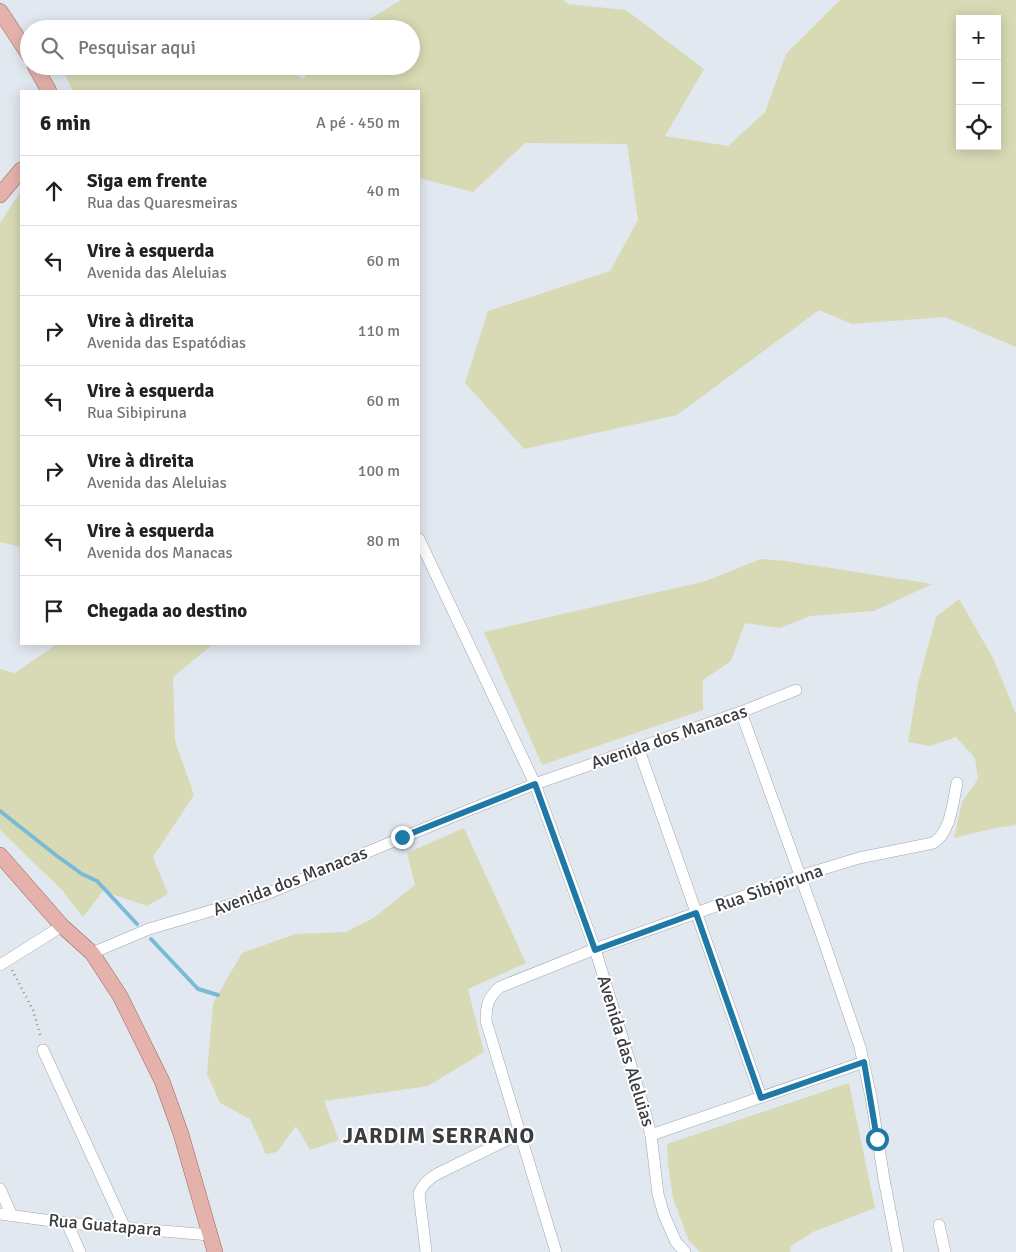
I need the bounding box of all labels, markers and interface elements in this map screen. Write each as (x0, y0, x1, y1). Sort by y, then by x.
map controls (956, 15, 1001, 150)
button: + (956, 15, 1001, 60)
search box (20, 20, 420, 75)
icon: search (38, 34, 66, 62)
text: Pesquisar aqui (78, 36, 196, 60)
button: − (956, 60, 1001, 105)
button: locate (956, 105, 1001, 150)
text: 6 min (40, 110, 91, 136)
text: A pé · 450 m (316, 113, 400, 133)
text: Siga em frente (87, 169, 207, 193)
icon: ahead (40, 177, 68, 205)
text: 40 m (366, 181, 400, 201)
text: Rua das Quaresmeiras (87, 193, 238, 213)
text: Vire à esquerda (87, 239, 214, 263)
icon: left (40, 247, 68, 275)
text: 60 m (366, 251, 400, 271)
text: Avenida das Aleluias (87, 263, 227, 283)
text: Vire à direita (87, 309, 194, 333)
icon: right (40, 317, 68, 345)
text: 110 m (358, 321, 400, 341)
text: Avenida das Espatódias (87, 333, 246, 353)
text: Vire à esquerda (87, 379, 214, 403)
icon: left (40, 387, 68, 415)
text: 60 m (366, 391, 400, 411)
text: Rua Sibipiruna (87, 403, 187, 423)
text: Vire à direita (87, 449, 194, 473)
icon: right (40, 457, 68, 485)
text: 100 m (358, 461, 400, 481)
text: Avenida das Aleluias (87, 473, 227, 493)
text: Vire à esquerda (87, 519, 214, 543)
icon: left (40, 527, 68, 555)
text: 80 m (366, 531, 400, 551)
text: Avenida dos Manacas (87, 543, 233, 563)
icon: arrive (40, 597, 68, 625)
text: Chegada ao destino (87, 599, 247, 623)
street label: Avenida dos Manacas (588, 700, 750, 774)
route end (391, 826, 414, 849)
street label: Avenida dos Manacas (210, 841, 370, 921)
street label: Rua Sibipiruna (712, 859, 826, 917)
street label: Avenida das Aleluias (593, 973, 660, 1129)
district label: JARDIM SERRANO (343, 1122, 535, 1149)
route start (866, 1128, 889, 1151)
street label: Rua Guatapara (48, 1209, 162, 1241)

